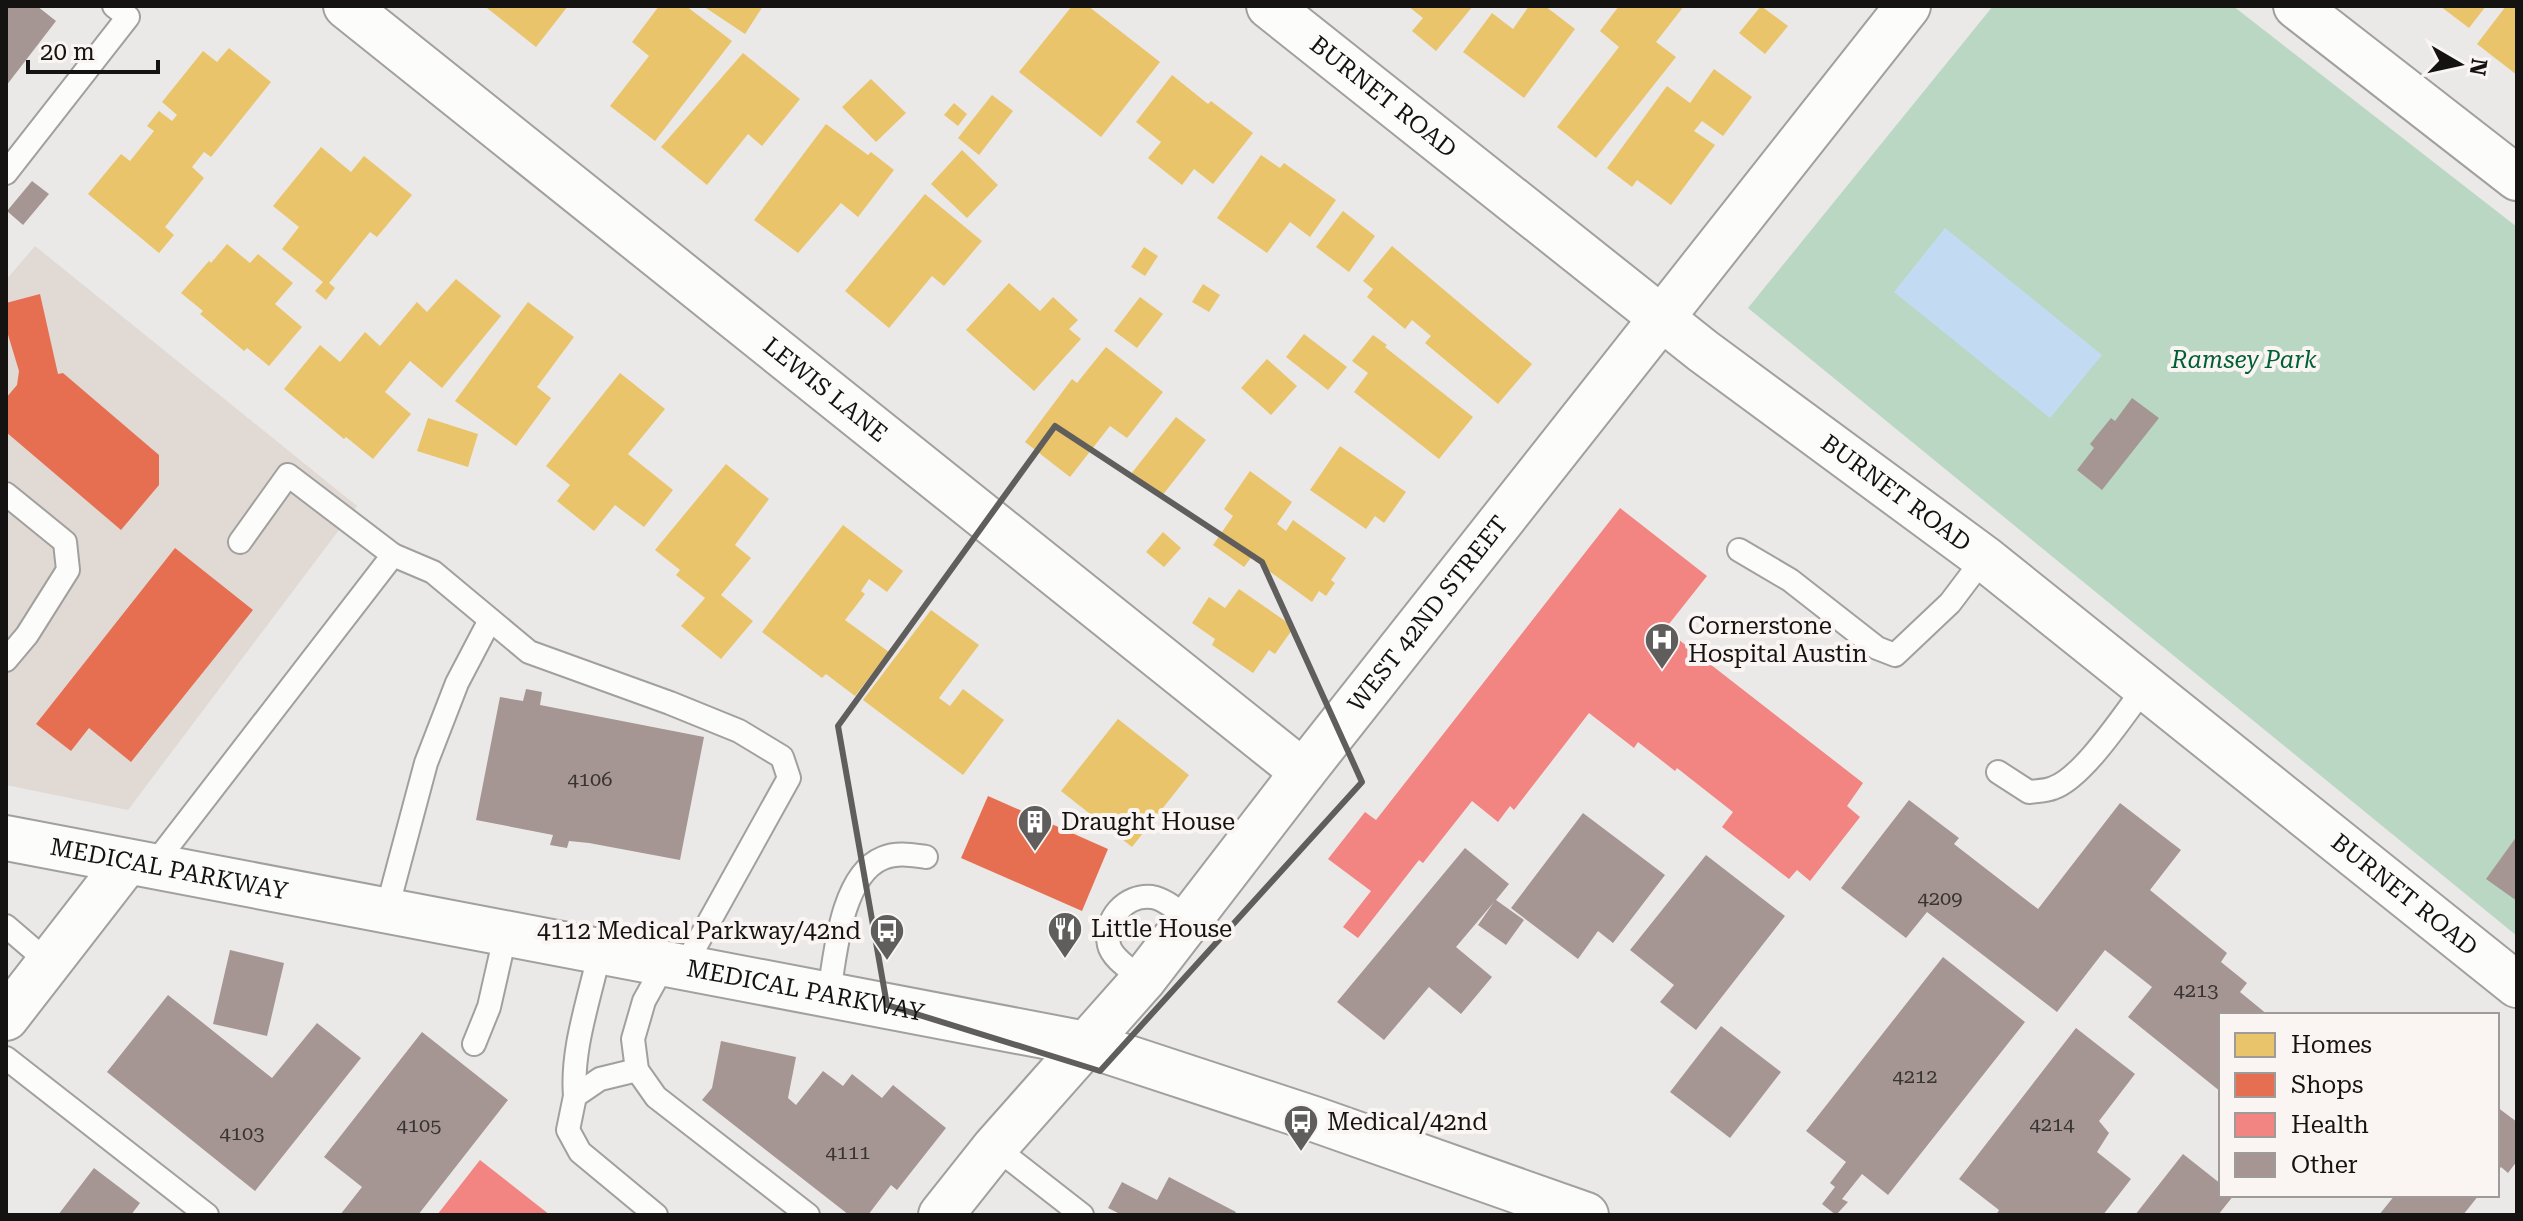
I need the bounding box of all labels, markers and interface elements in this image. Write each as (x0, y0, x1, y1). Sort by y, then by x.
scale bar (28, 24, 158, 74)
north arrow (2419, 24, 2499, 104)
street label: BURNET ROAD (1305, 30, 1462, 163)
text: 20 m (40, 38, 95, 66)
text: N (2465, 57, 2492, 77)
street label: LEWIS LANE (758, 332, 893, 448)
park label: Ramsey Park (2170, 346, 2317, 374)
street label: BURNET ROAD (1816, 429, 1976, 557)
street label: WEST 42ND STREET (1342, 510, 1514, 717)
place label: Cornerstone Hospital Austin (1688, 612, 1867, 668)
hospital icon: Cornerstone Hospital Austin (1643, 621, 1681, 671)
house number: 4106 (568, 767, 612, 791)
building icon: Draught House (1016, 803, 1054, 853)
place label: Draught House (1061, 808, 1235, 836)
street label: BURNET ROAD (2326, 828, 2483, 962)
street label: MEDICAL PARKWAY (48, 833, 291, 906)
house number: 4209 (1918, 886, 1962, 910)
restaurant icon: Little House (1046, 910, 1084, 960)
bus stop icon: 4112 Medical Parkway/42nd (868, 912, 906, 962)
place label: Little House (1091, 915, 1232, 943)
place label: 4112 Medical Parkway/42nd (537, 917, 861, 945)
street label: MEDICAL PARKWAY (684, 954, 927, 1027)
house number: 4213 (2174, 978, 2218, 1002)
legend (2219, 1013, 2499, 1197)
text: Homes (2291, 1031, 2372, 1059)
house number: 4212 (1893, 1064, 1937, 1088)
text: Shops (2291, 1071, 2363, 1099)
bus stop icon: Medical/42nd (1282, 1103, 1320, 1153)
place label: Medical/42nd (1327, 1108, 1488, 1136)
text: Health (2291, 1111, 2369, 1139)
house number: 4214 (2030, 1112, 2075, 1136)
house number: 4105 (397, 1113, 441, 1137)
house number: 4103 (220, 1121, 264, 1145)
house number: 4111 (826, 1140, 870, 1164)
text: Other (2291, 1151, 2358, 1179)

